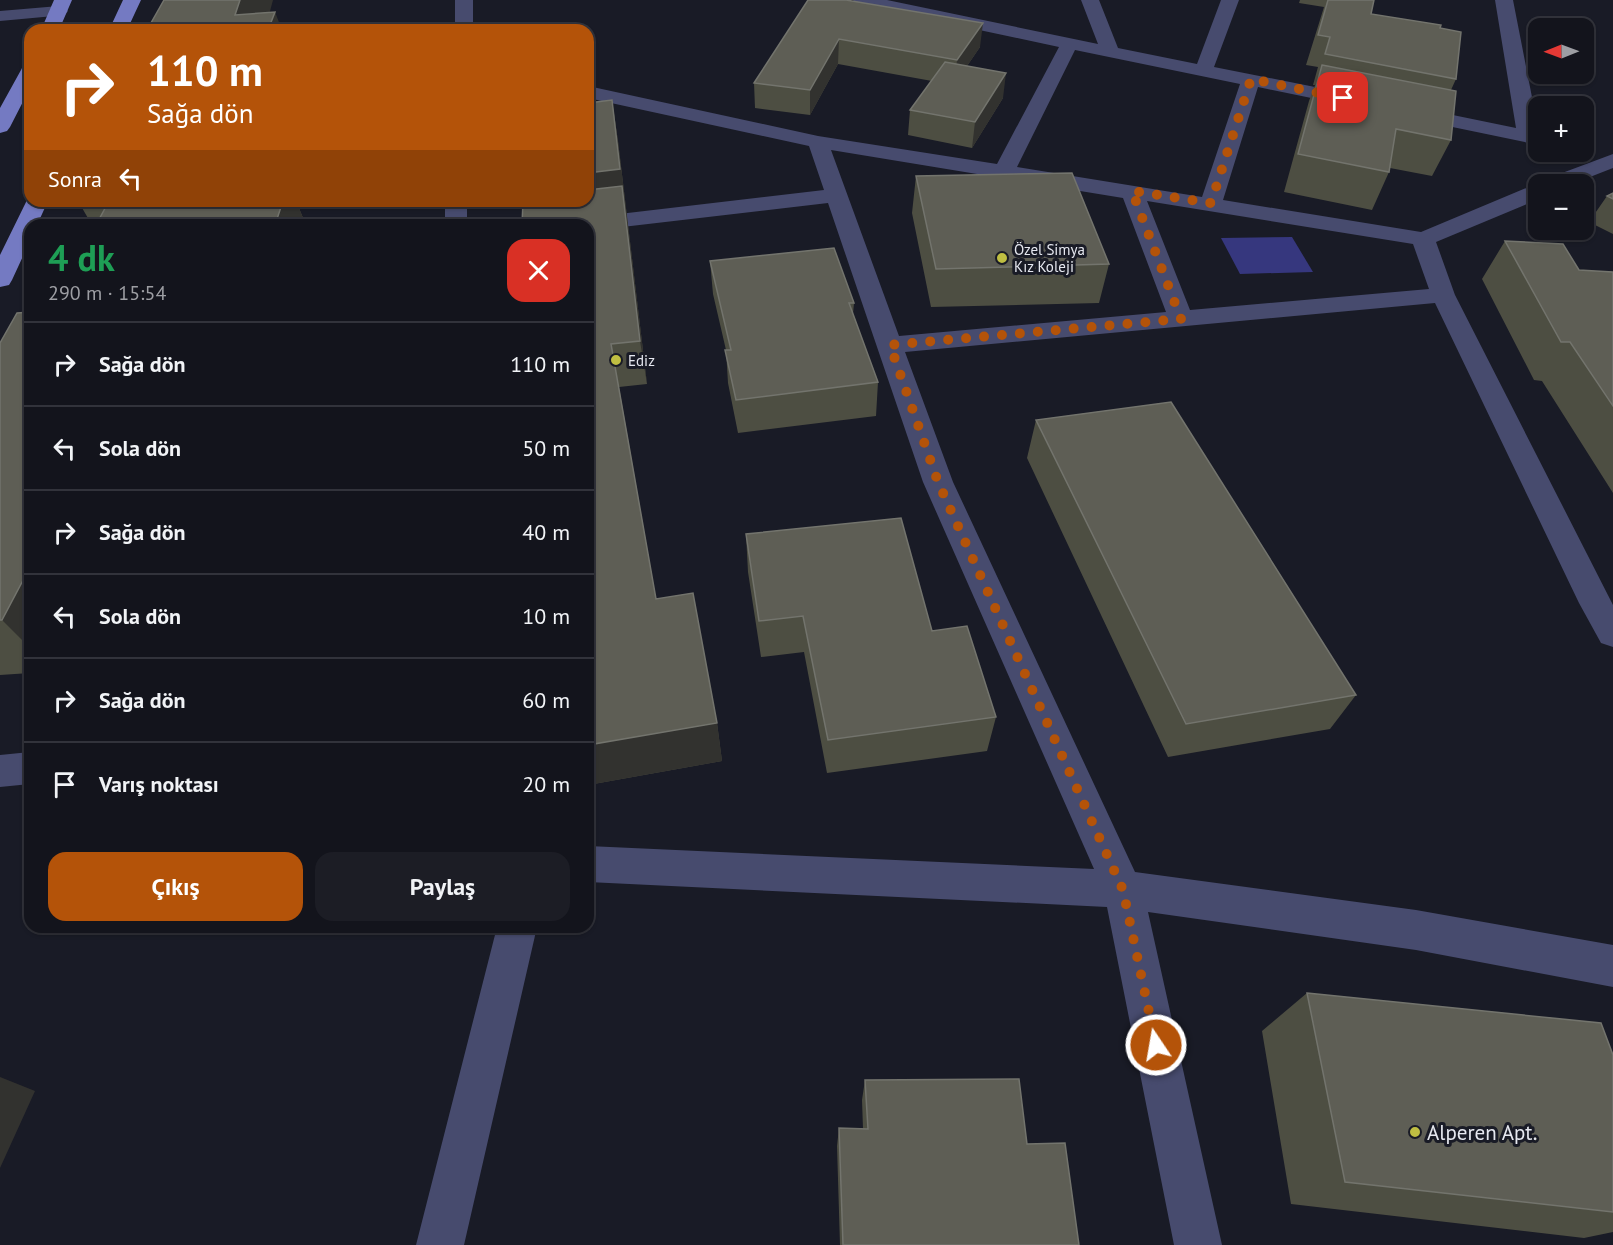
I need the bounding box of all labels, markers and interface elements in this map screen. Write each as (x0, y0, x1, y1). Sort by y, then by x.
north arrow (1528, 18, 1594, 84)
map controls (1528, 18, 1594, 240)
text: 110 m (147, 43, 263, 98)
icon: right (48, 48, 126, 126)
pin (1317, 72, 1368, 123)
icon: arrive (1326, 81, 1359, 114)
text: Sağa dön (147, 96, 254, 130)
button: + (1528, 96, 1594, 162)
icon: left (114, 162, 147, 195)
text: Sonra (48, 165, 102, 193)
button: − (1528, 174, 1594, 240)
text: 4 dk (48, 234, 115, 281)
button: close (507, 239, 570, 302)
place label: Özel Simya Kız Koleji (1014, 240, 1085, 276)
marker: Özel Simya Kız Koleji (995, 251, 1009, 265)
text: 290 m · 15:54 (48, 280, 166, 306)
icon: right (48, 348, 81, 381)
text: Sağa dön (99, 350, 186, 378)
text: 110 m (510, 350, 570, 378)
place label: Ediz (628, 351, 655, 370)
marker: Ediz (609, 353, 623, 367)
icon: left (48, 432, 81, 465)
text: Sola dön (99, 434, 181, 462)
text: 50 m (522, 434, 570, 462)
icon: right (48, 516, 81, 549)
text: Sağa dön (99, 518, 186, 546)
text: 40 m (522, 518, 570, 546)
icon: left (48, 600, 81, 633)
text: Sola dön (99, 602, 181, 630)
text: 10 m (522, 602, 570, 630)
icon: right (48, 684, 81, 717)
text: Sağa dön (99, 686, 186, 714)
text: 60 m (522, 686, 570, 714)
icon: arrive (48, 768, 81, 801)
text: Varış noktası (99, 770, 219, 798)
text: 20 m (522, 770, 570, 798)
button: Çıkış (48, 852, 303, 921)
button: Paylaş (315, 852, 570, 921)
position arrow (1124, 1013, 1188, 1077)
place label: Alperen Apt. (1427, 1119, 1537, 1146)
marker: Alperen Apt. (1408, 1125, 1422, 1139)

